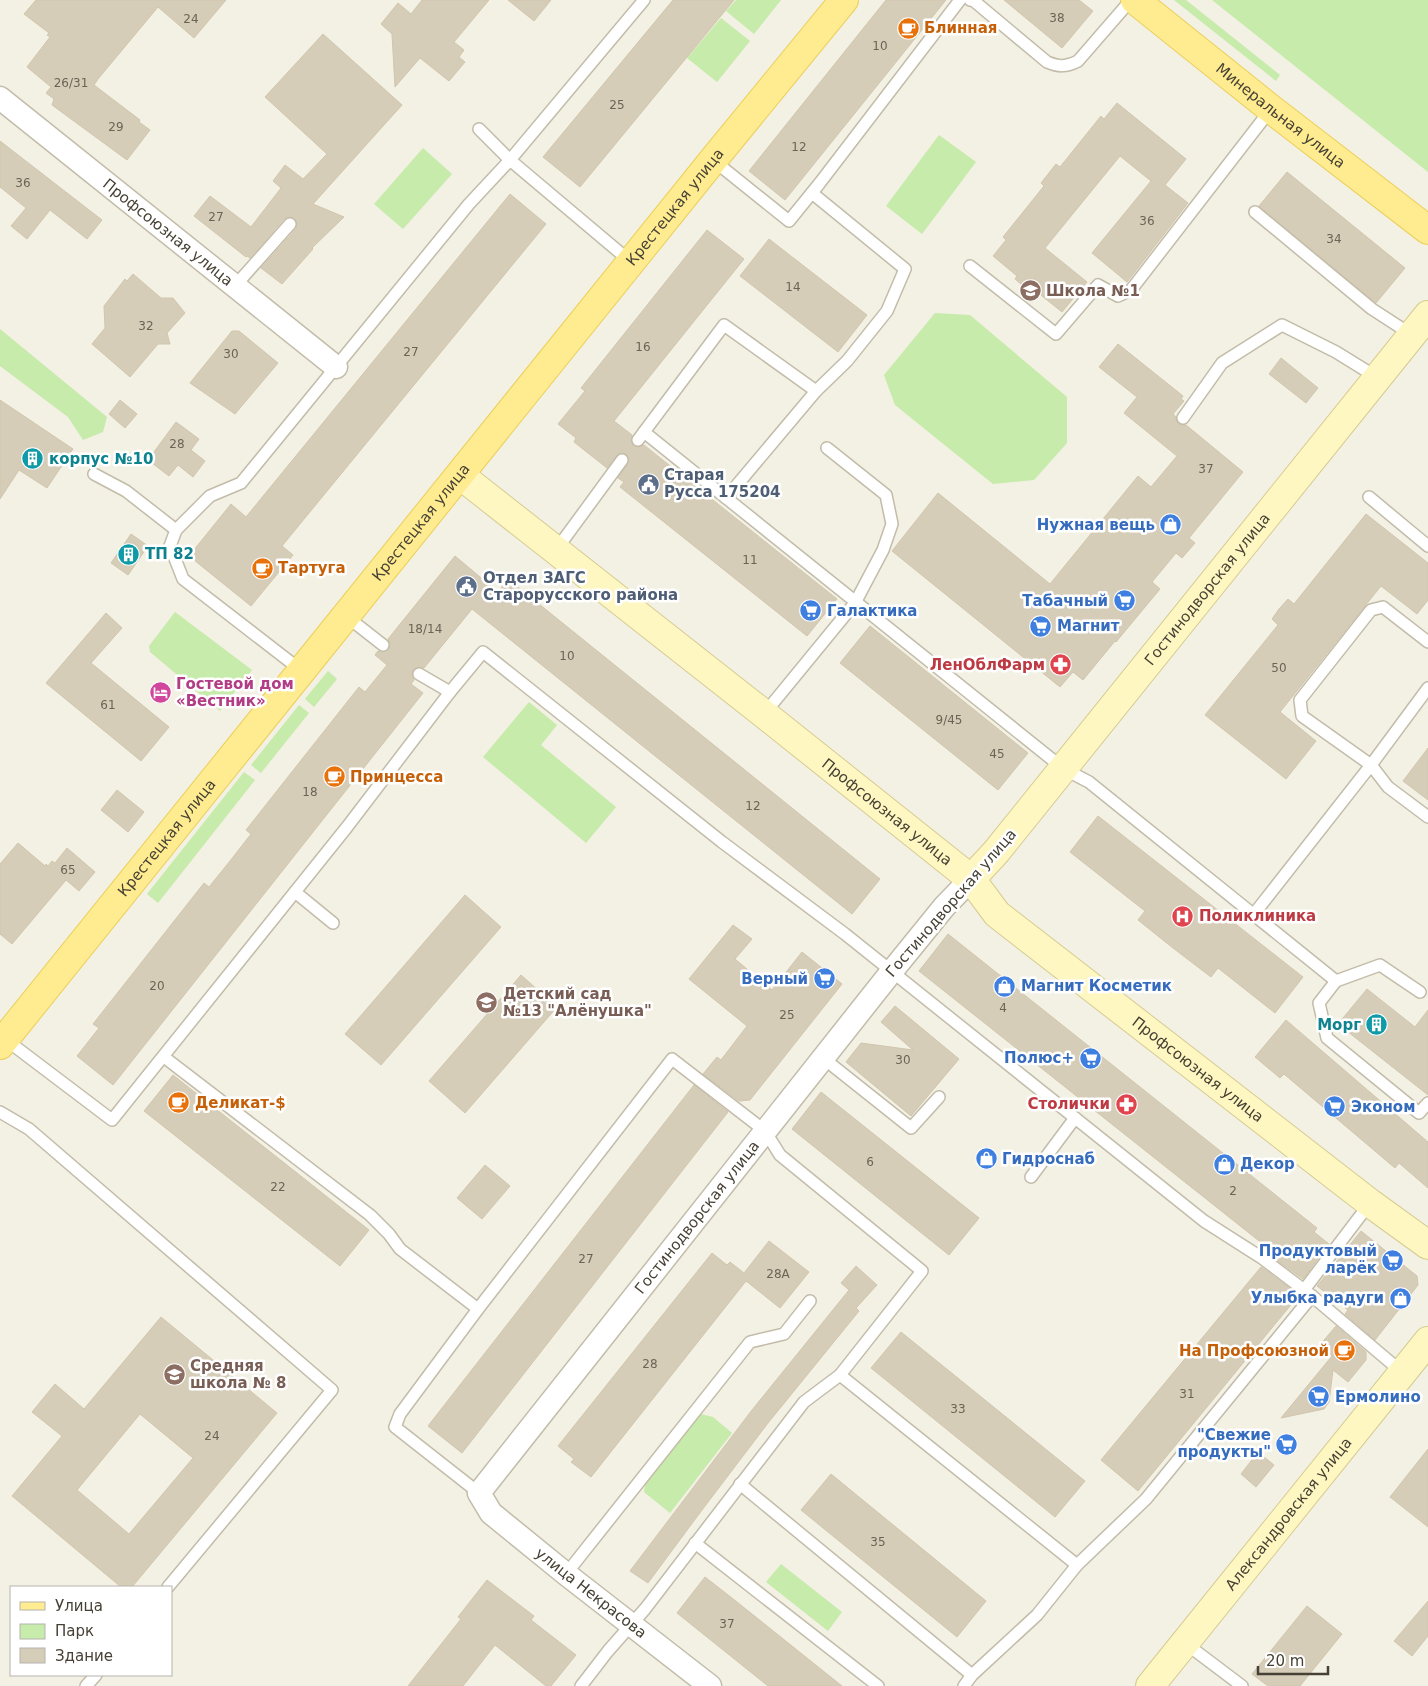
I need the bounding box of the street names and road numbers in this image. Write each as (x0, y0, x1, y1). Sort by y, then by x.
street label: Минеральная улица (1212, 59, 1349, 172)
street label: Крестецкая улица (622, 145, 728, 269)
street label: Профсоюзная улица (99, 175, 236, 290)
street label: Крестецкая улица (368, 460, 474, 585)
street label: Гостинодворская улица (1141, 510, 1274, 669)
street label: Профсоюзная улица (818, 755, 956, 869)
street label: Крестецкая улица (114, 776, 220, 900)
street label: Гостинодворская улица (882, 825, 1020, 981)
street label: Профсоюзная улица (1128, 1013, 1267, 1126)
street label: Гостинодворская улица (631, 1137, 763, 1297)
street label: Александровская улица (1222, 1434, 1356, 1594)
street label: улица Некрасова (532, 1544, 650, 1642)

